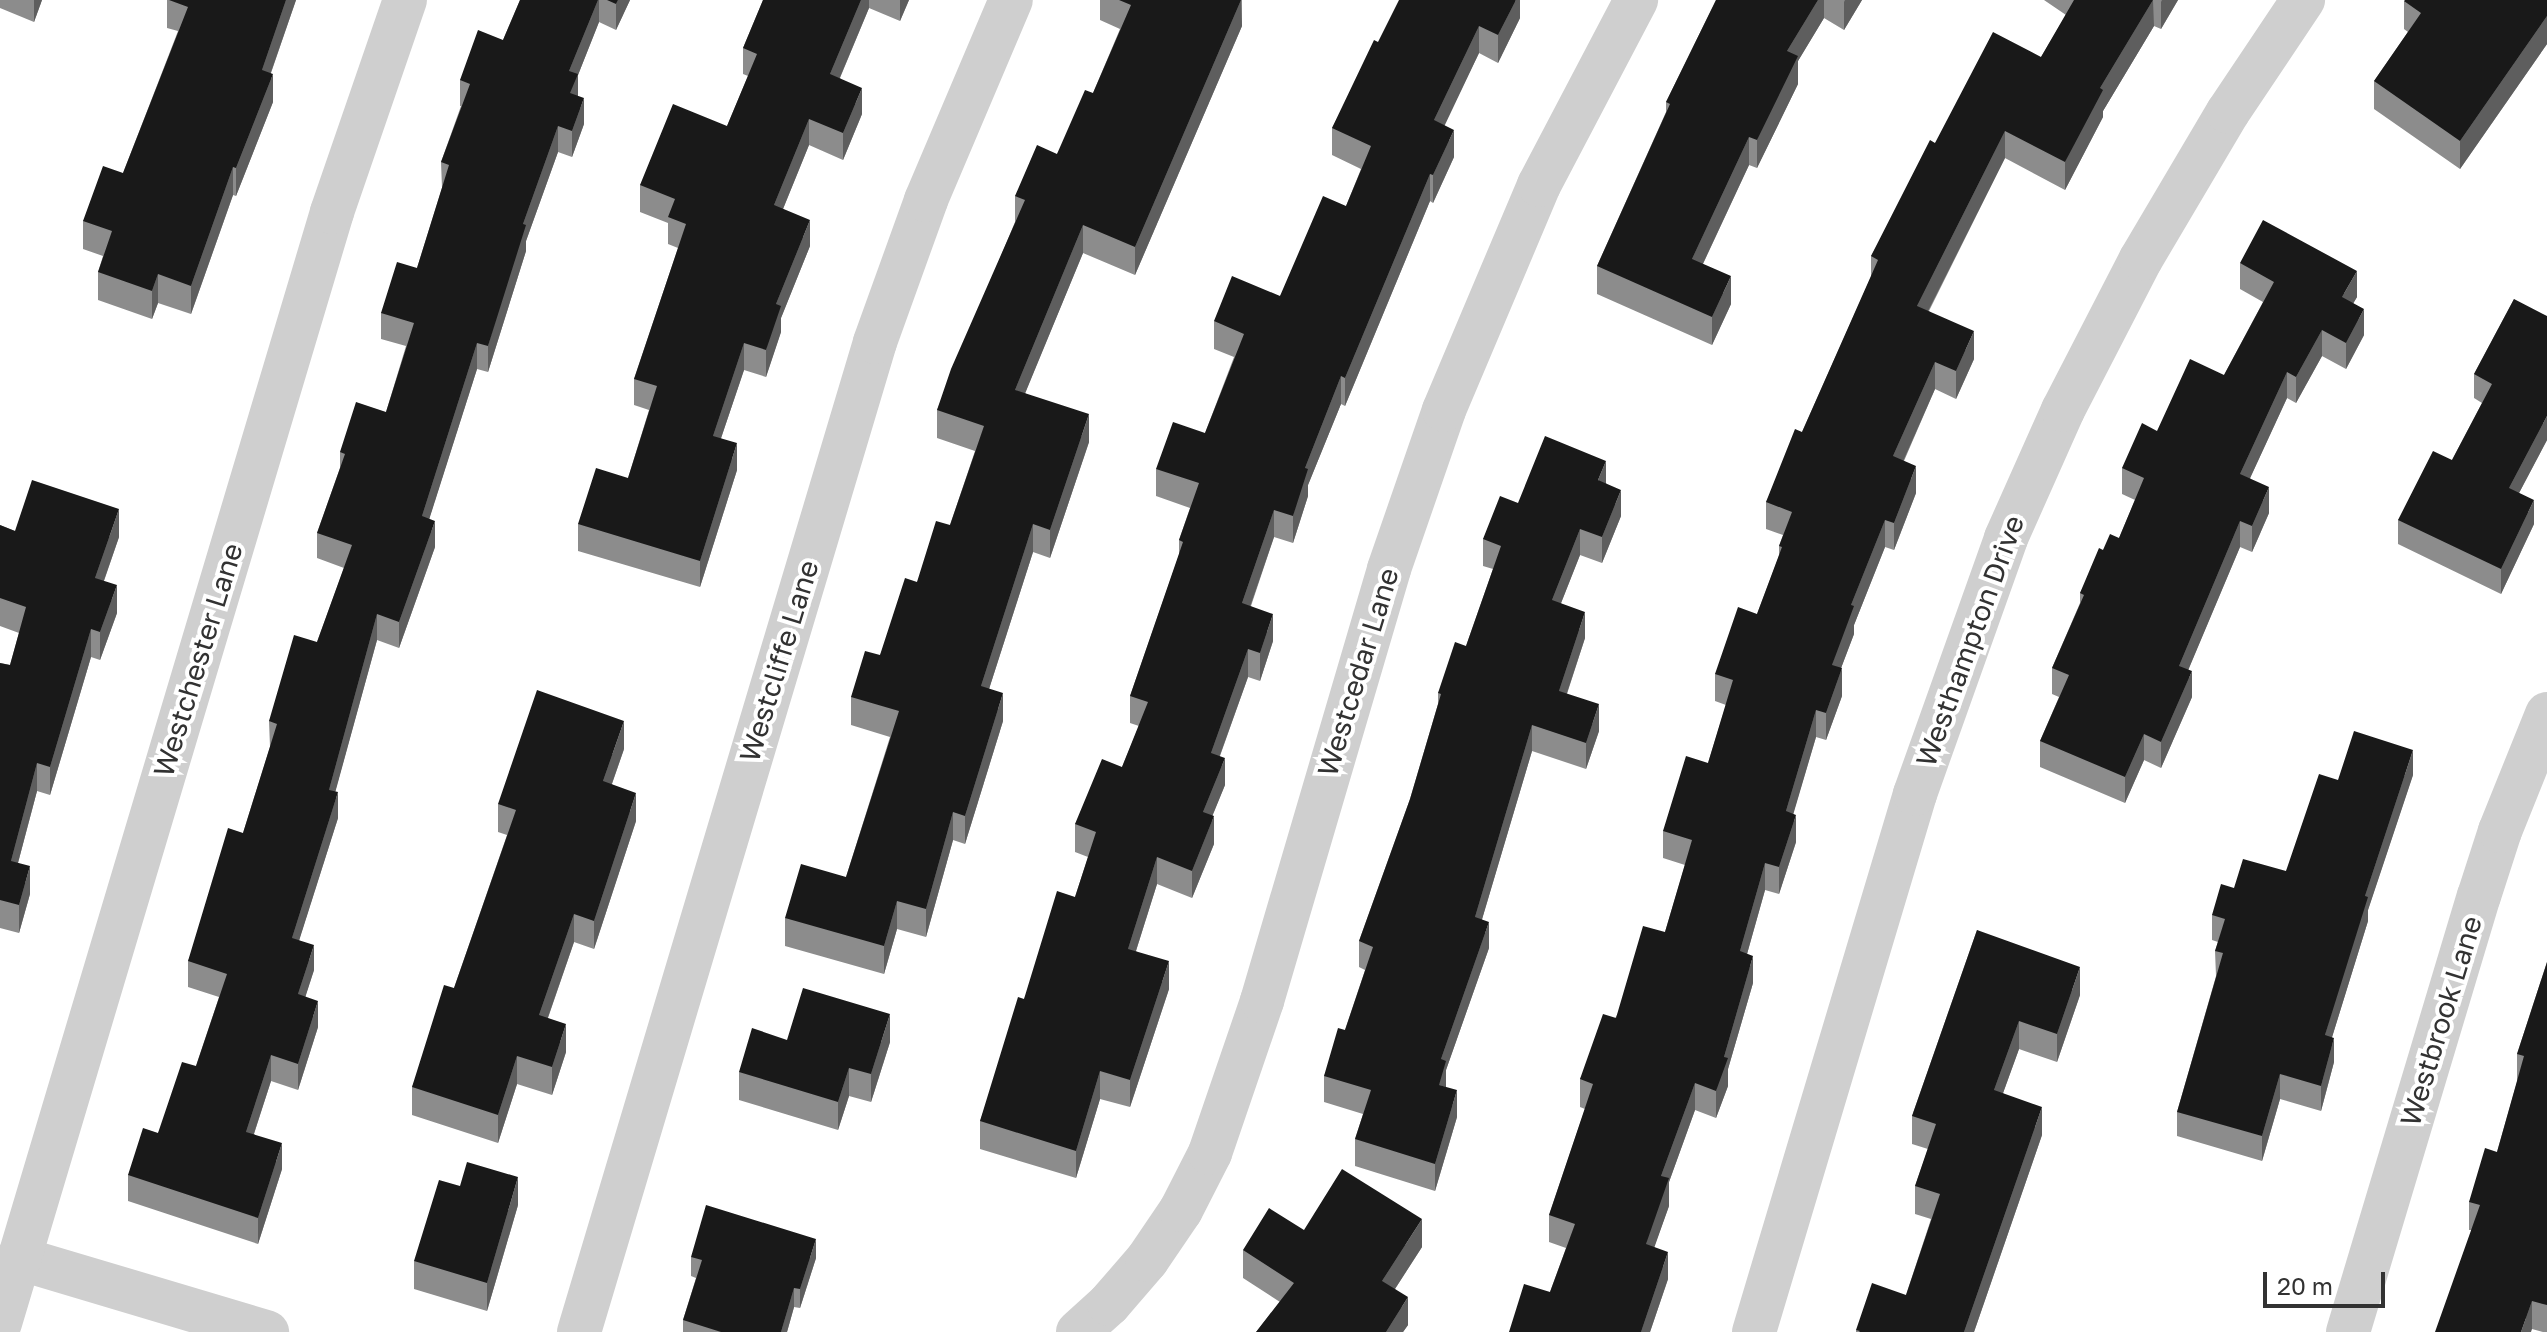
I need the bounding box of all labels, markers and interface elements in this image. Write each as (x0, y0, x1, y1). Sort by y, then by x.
street label: Westhampton Drive (1909, 511, 2031, 771)
street label: Westchester Lane (146, 539, 250, 781)
street label: Westcliffe Lane (732, 556, 826, 766)
street label: Westcedar Lane (1310, 564, 1406, 780)
street label: Westbrook Lane (2393, 912, 2489, 1130)
scale bar (2267, 1256, 2389, 1306)
text: 20 m (2277, 1271, 2333, 1300)

